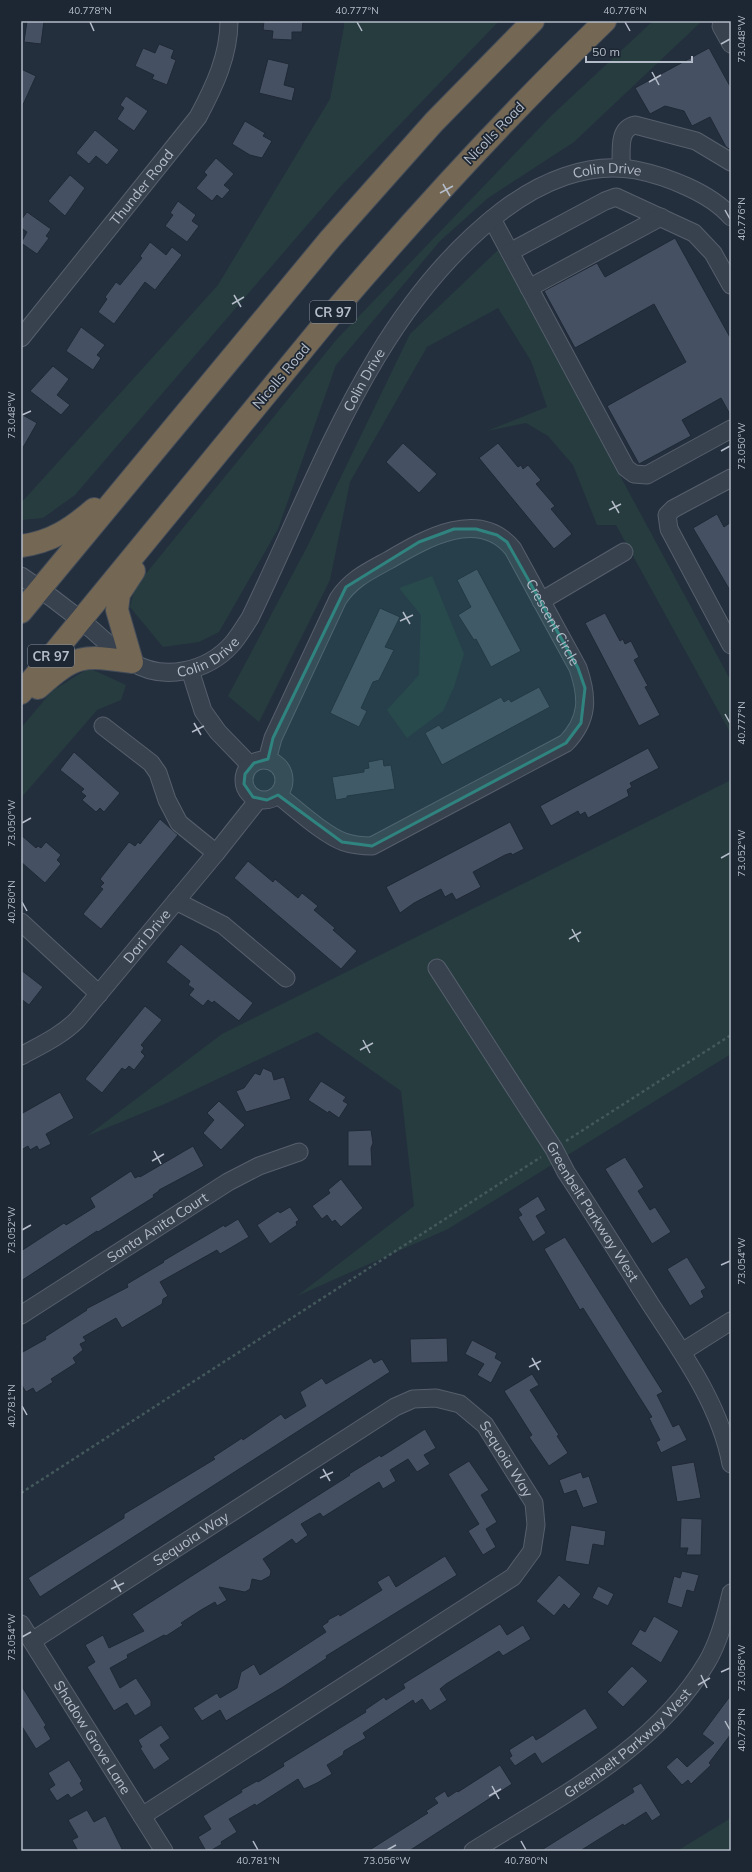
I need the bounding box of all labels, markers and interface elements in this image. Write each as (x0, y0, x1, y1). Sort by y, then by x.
text: 40.778°N (68, 4, 112, 17)
text: 40.777°N (335, 4, 379, 17)
text: 40.776°N (603, 4, 647, 17)
text: 73.048°W (735, 15, 748, 63)
scale bar (586, 38, 692, 64)
text: 50 m (592, 44, 620, 59)
street label: Nicolls Road (460, 98, 528, 168)
street label: Thunder Road (106, 146, 177, 229)
street label: Colin Drive (571, 159, 643, 182)
text: 40.776°N (735, 197, 748, 241)
road number: CR 97 (310, 301, 356, 323)
street label: Nicolls Road (248, 340, 314, 412)
street label: Colin Drive (339, 345, 389, 414)
text: 73.048°W (5, 391, 18, 439)
text: 73.050°W (735, 422, 748, 470)
street label: Crescent Circle (522, 576, 584, 669)
street label: Colin Drive (175, 633, 243, 681)
road number: CR 97 (28, 645, 74, 667)
text: 40.777°N (735, 701, 748, 745)
text: 73.050°W (5, 799, 18, 847)
text: 73.052°W (735, 829, 748, 877)
text: 40.780°N (5, 880, 18, 924)
street label: Dari Drive (119, 905, 175, 967)
street label: Greenbelt Parkway West (542, 1138, 643, 1285)
street label: Santa Anita Court (103, 1188, 211, 1267)
text: 73.052°W (5, 1206, 18, 1254)
text: 73.054°W (735, 1237, 748, 1285)
text: 40.781°N (5, 1384, 18, 1428)
street label: Sequoia Way (476, 1417, 537, 1501)
street label: Sequoia Way (150, 1507, 233, 1570)
text: 73.054°W (5, 1613, 18, 1661)
text: 73.056°W (735, 1644, 748, 1692)
street label: Shadow Grove Lane (50, 1677, 135, 1798)
street label: Greenbelt Parkway West (560, 1685, 695, 1802)
text: 40.779°N (735, 1708, 748, 1752)
text: 40.781°N (236, 1854, 280, 1867)
text: 73.056°W (363, 1854, 411, 1867)
text: 40.780°N (504, 1854, 548, 1867)

